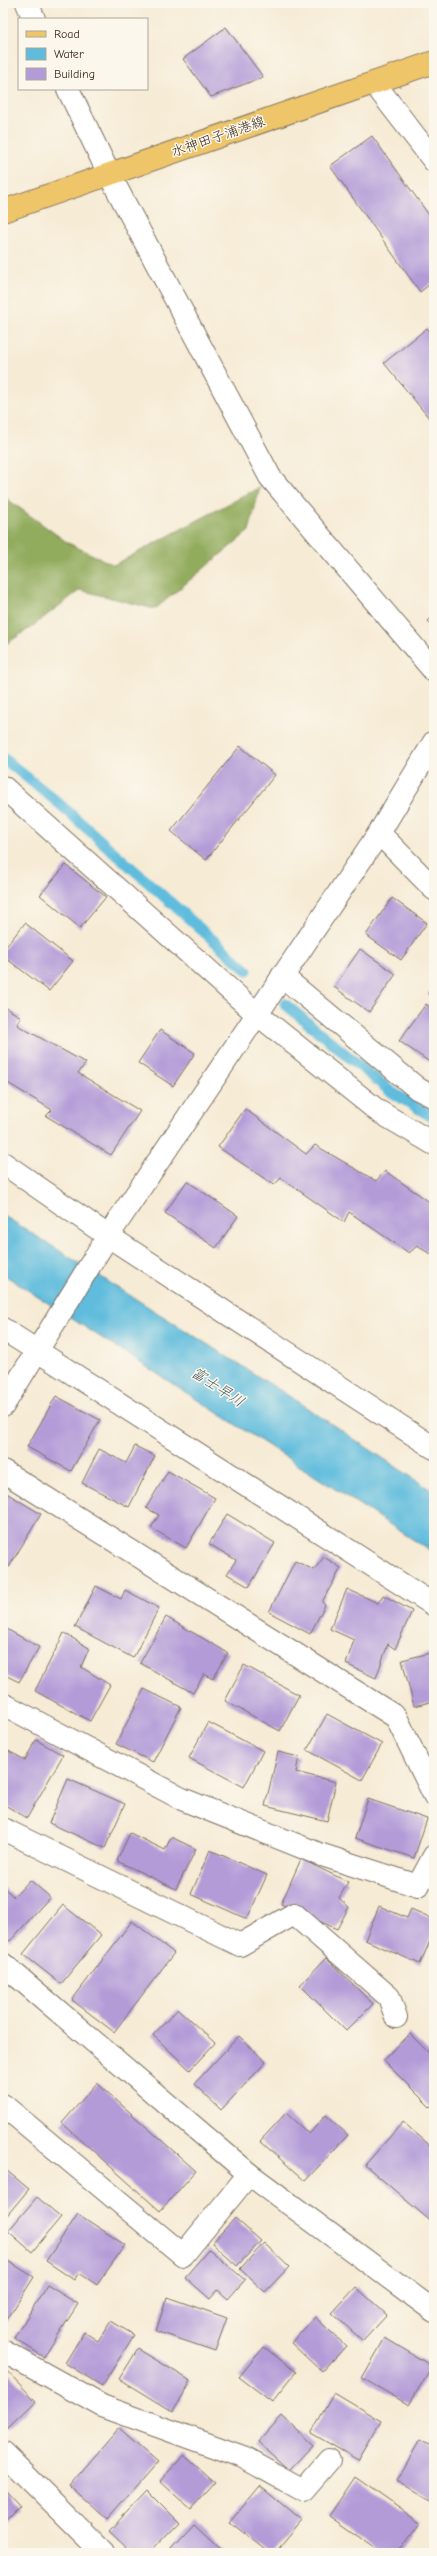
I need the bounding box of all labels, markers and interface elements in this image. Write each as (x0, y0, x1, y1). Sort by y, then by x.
legend (18, 18, 148, 90)
text: Road (54, 27, 80, 41)
text: Water (54, 47, 84, 61)
text: Building (54, 67, 95, 81)
street label: 水神田子浦港線 (169, 112, 267, 160)
water label: 富士早川 (188, 1363, 248, 1411)

